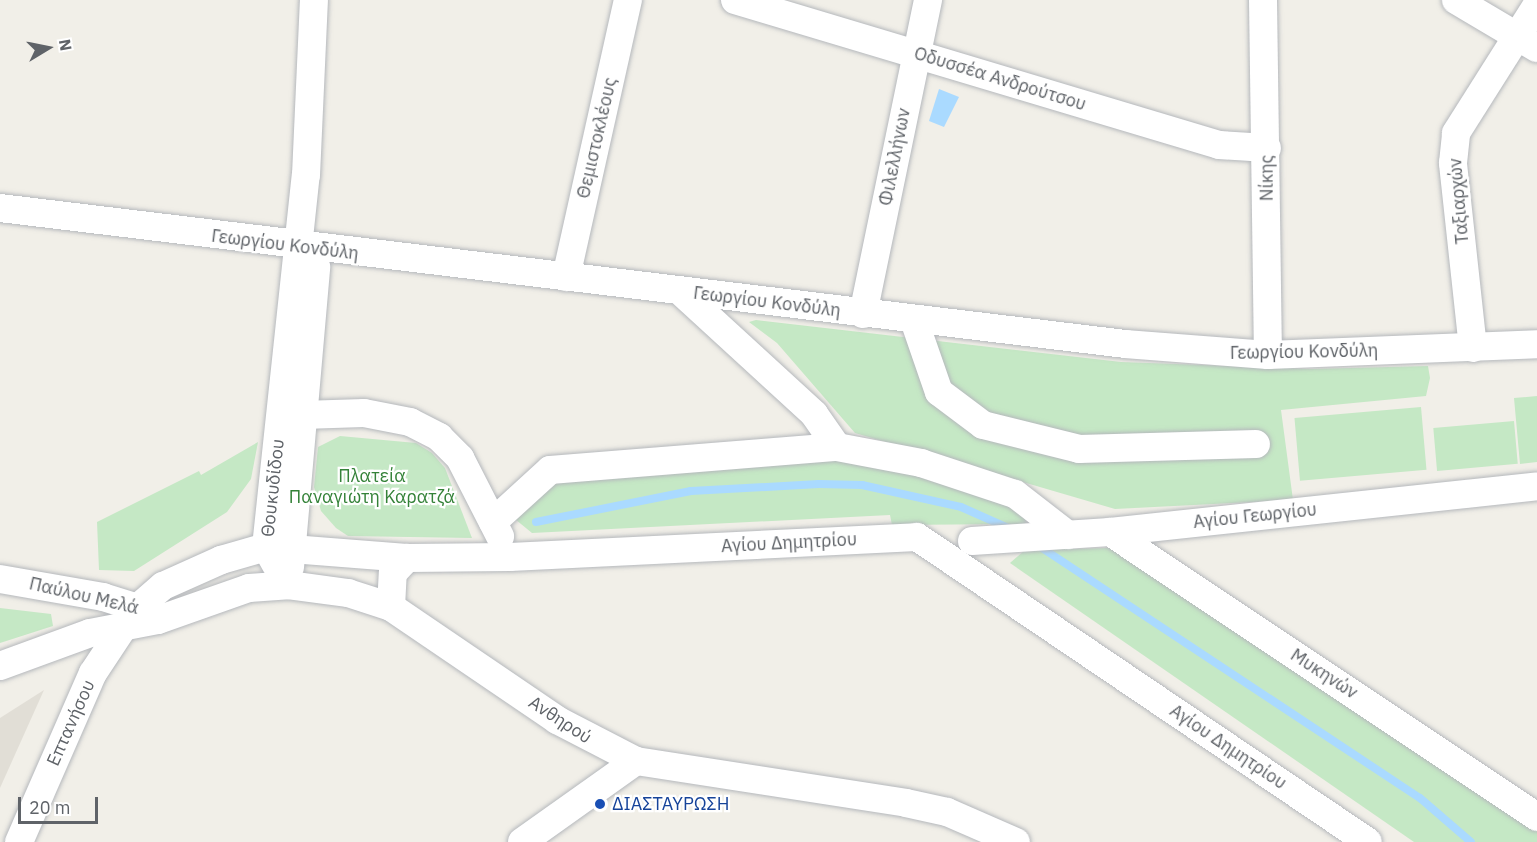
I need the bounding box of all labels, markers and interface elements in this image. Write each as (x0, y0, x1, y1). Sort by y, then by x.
north arrow (18, 18, 78, 78)
text: N (55, 37, 77, 52)
street label: Οδυσσέα Ανδρούτσου (911, 43, 1089, 115)
street label: Θεμιστοκλέους (573, 75, 621, 201)
street label: Φιλελλήνων (875, 106, 915, 208)
street label: Νίκης (1256, 155, 1278, 201)
street label: Ταξιαρχών (1444, 157, 1474, 245)
street label: Γεωργίου Κονδύλη (210, 225, 360, 265)
street label: Γεωργίου Κονδύλη (692, 282, 842, 322)
street label: Γεωργίου Κονδύλη (1230, 340, 1378, 364)
street label: Θουκυδίδου (257, 438, 289, 538)
park label: Πλατεία Παναγιώτη Καρατζά (289, 466, 455, 508)
street label: Αγίου Γεωργίου (1192, 499, 1318, 533)
street label: Αγίου Δημητρίου (720, 529, 858, 557)
street label: Παύλου Μελά (27, 573, 141, 619)
street label: Μυκηνών (1286, 644, 1362, 704)
street label: Επτανήσου (42, 677, 100, 769)
street label: Ανθηρού (524, 692, 596, 748)
street label: Αγίου Δημητρίου (1166, 700, 1290, 794)
scale bar (21, 785, 100, 823)
place label: ΔΙΑΣΤΑΥΡΩΣΗ (612, 793, 730, 815)
text: 20 m (29, 796, 71, 819)
marker: ΔΙΑΣΤΑΥΡΩΣΗ (593, 797, 607, 811)

